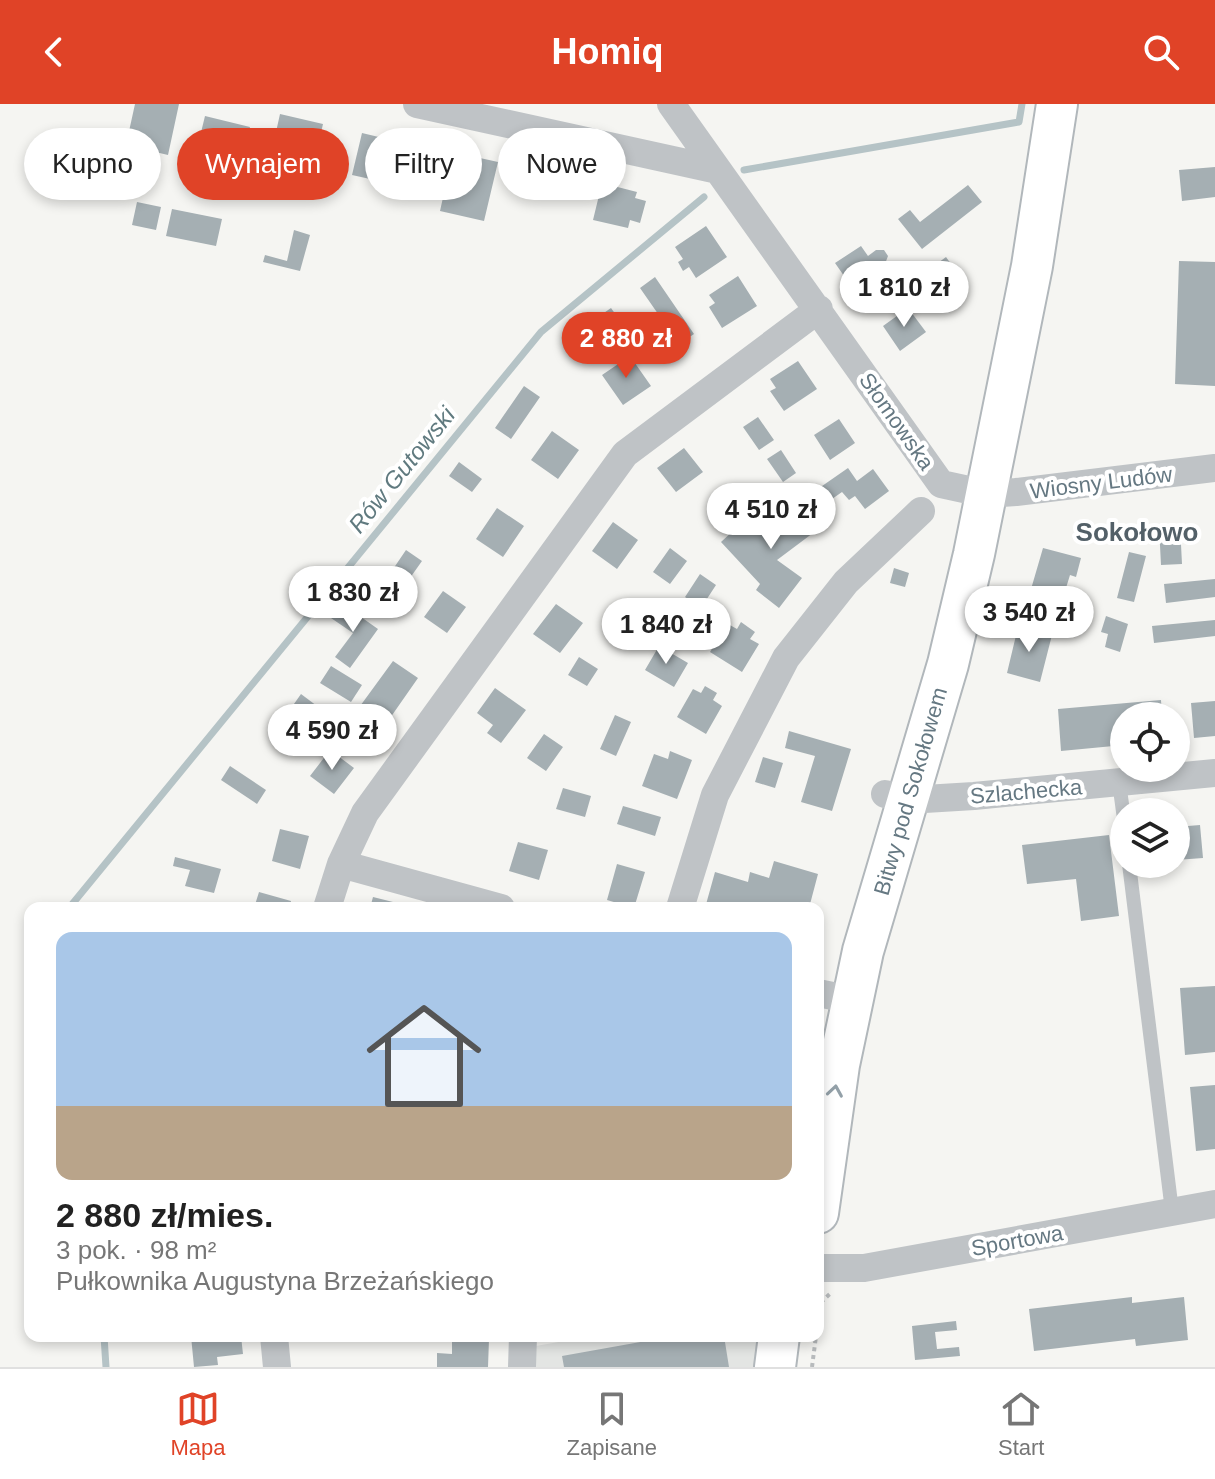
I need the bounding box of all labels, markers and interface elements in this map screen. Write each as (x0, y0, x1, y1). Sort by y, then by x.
icon: back (32, 30, 76, 74)
icon: search (1139, 30, 1183, 74)
text: Homiq (552, 31, 664, 72)
chip: Kupno (24, 128, 161, 200)
chip: Wynajem (177, 128, 349, 200)
chip: Filtry (365, 128, 482, 200)
chip: Nowe (498, 128, 626, 200)
pin: 1 810 zł (821, 261, 987, 329)
text: 1 810 zł (858, 272, 950, 302)
pin: 2 880 zł (543, 312, 709, 380)
text: 2 880 zł (580, 323, 672, 353)
street label: Słomowska (854, 368, 940, 475)
water label: Rów Gutowski (343, 401, 461, 538)
street label: Wiosny Ludów (1029, 461, 1174, 504)
pin: 4 510 zł (688, 483, 854, 551)
text: 4 510 zł (725, 494, 817, 524)
district label: Sokołowo (1076, 517, 1198, 547)
pin: 1 830 zł (270, 566, 436, 634)
text: 1 830 zł (307, 577, 399, 607)
pin: 3 540 zł (946, 586, 1112, 654)
text: 3 540 zł (983, 597, 1075, 627)
pin: 1 840 zł (583, 598, 749, 666)
text: 1 840 zł (620, 609, 712, 639)
street label: Bitwy pod Sokołowem (869, 684, 952, 898)
map controls (1110, 702, 1190, 878)
button: locate (1110, 702, 1190, 782)
pin: 4 590 zł (249, 704, 415, 772)
text: 4 590 zł (286, 715, 378, 745)
street label: Szlachecka (969, 774, 1084, 809)
button: layers (1110, 798, 1190, 878)
icon: home (352, 984, 496, 1128)
one-way arrow (826, 1084, 843, 1098)
text: 2 880 zł/mies. (56, 1196, 273, 1234)
street label: Sportowa (969, 1220, 1066, 1261)
text: 3 pok. · 98 m² (56, 1235, 216, 1265)
text: Pułkownika Augustyna Brzeżańskiego (56, 1266, 494, 1296)
tab: Mapa (170, 1387, 226, 1461)
tab: Zapisane (567, 1387, 657, 1461)
tab: Start (998, 1387, 1044, 1461)

